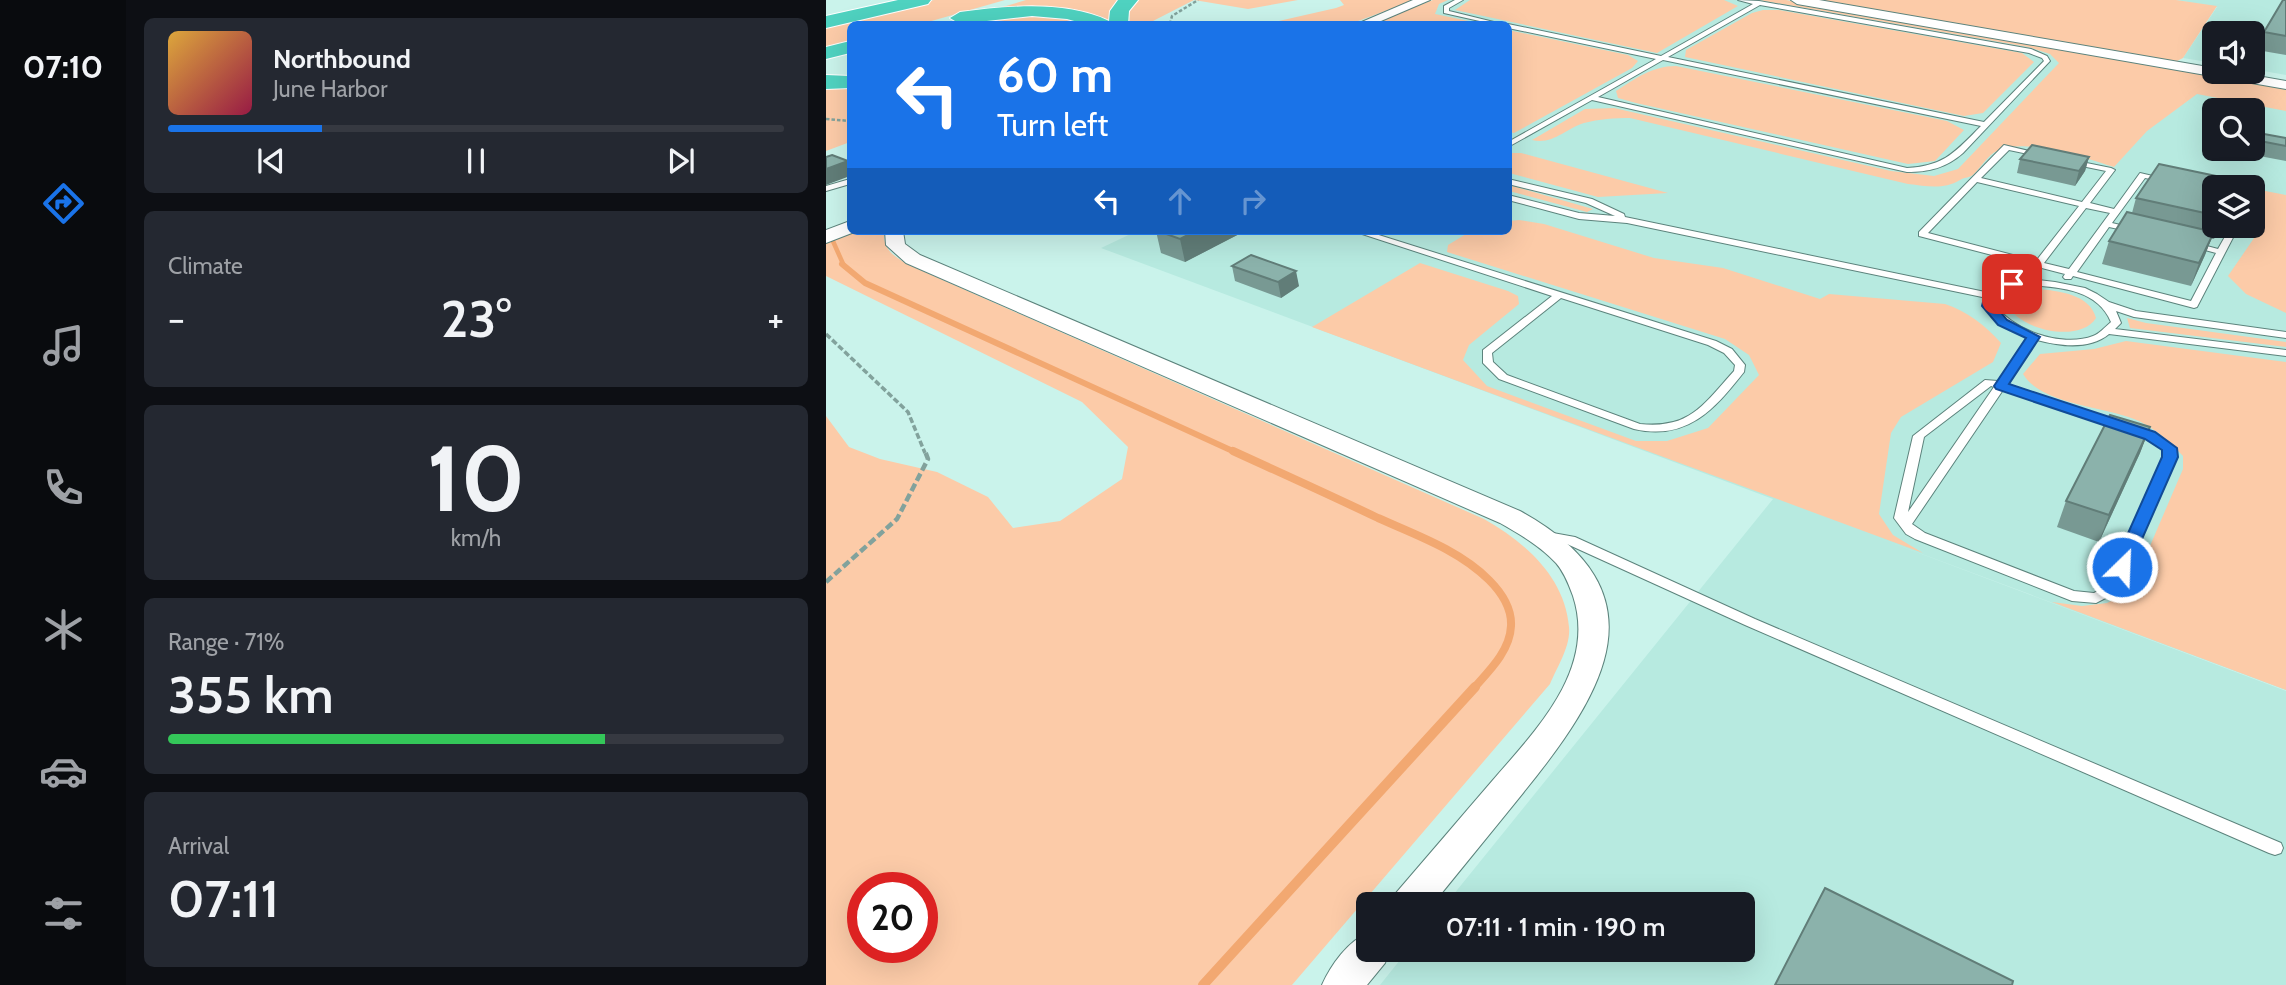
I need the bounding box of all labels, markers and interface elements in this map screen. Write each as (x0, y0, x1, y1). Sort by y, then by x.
map controls (2202, 21, 2265, 238)
button: sound (2202, 21, 2265, 84)
text: Northbound (273, 43, 411, 75)
text: 60 m (997, 45, 1113, 104)
text: 07:10 (23, 47, 103, 86)
icon: left (882, 49, 973, 140)
text: June Harbor (273, 75, 387, 103)
button: search (2202, 98, 2265, 161)
text: Turn left (997, 105, 1108, 144)
icon: previous (252, 142, 290, 180)
icon: pause (457, 142, 495, 180)
icon: next (662, 142, 700, 180)
button: layers (2202, 175, 2265, 238)
icon: directions (39, 179, 88, 228)
icon: left (1088, 182, 1126, 220)
icon: ahead (1161, 182, 1199, 220)
icon: right (1234, 182, 1272, 220)
text: Climate (168, 252, 243, 280)
pin (1982, 254, 2042, 314)
icon: arrive (1993, 265, 2031, 303)
text: 23° (441, 287, 511, 350)
text: − (168, 295, 185, 342)
text: + (767, 295, 784, 342)
icon: music (39, 321, 88, 370)
text: 10 (427, 423, 525, 534)
icon: phone (39, 463, 88, 512)
text: km/h (451, 524, 501, 552)
position arrow (2085, 530, 2159, 604)
icon: climate (39, 605, 88, 654)
text: Range · 71% (168, 628, 284, 656)
text: 355 km (168, 663, 334, 726)
icon: car (39, 747, 88, 796)
text: Arrival (168, 832, 229, 860)
text: 07:11 (168, 867, 279, 930)
speed limit sign: 20 (847, 872, 938, 963)
icon: filters (39, 889, 88, 938)
text: 07:11 · 1 min · 190 m (1446, 911, 1665, 943)

